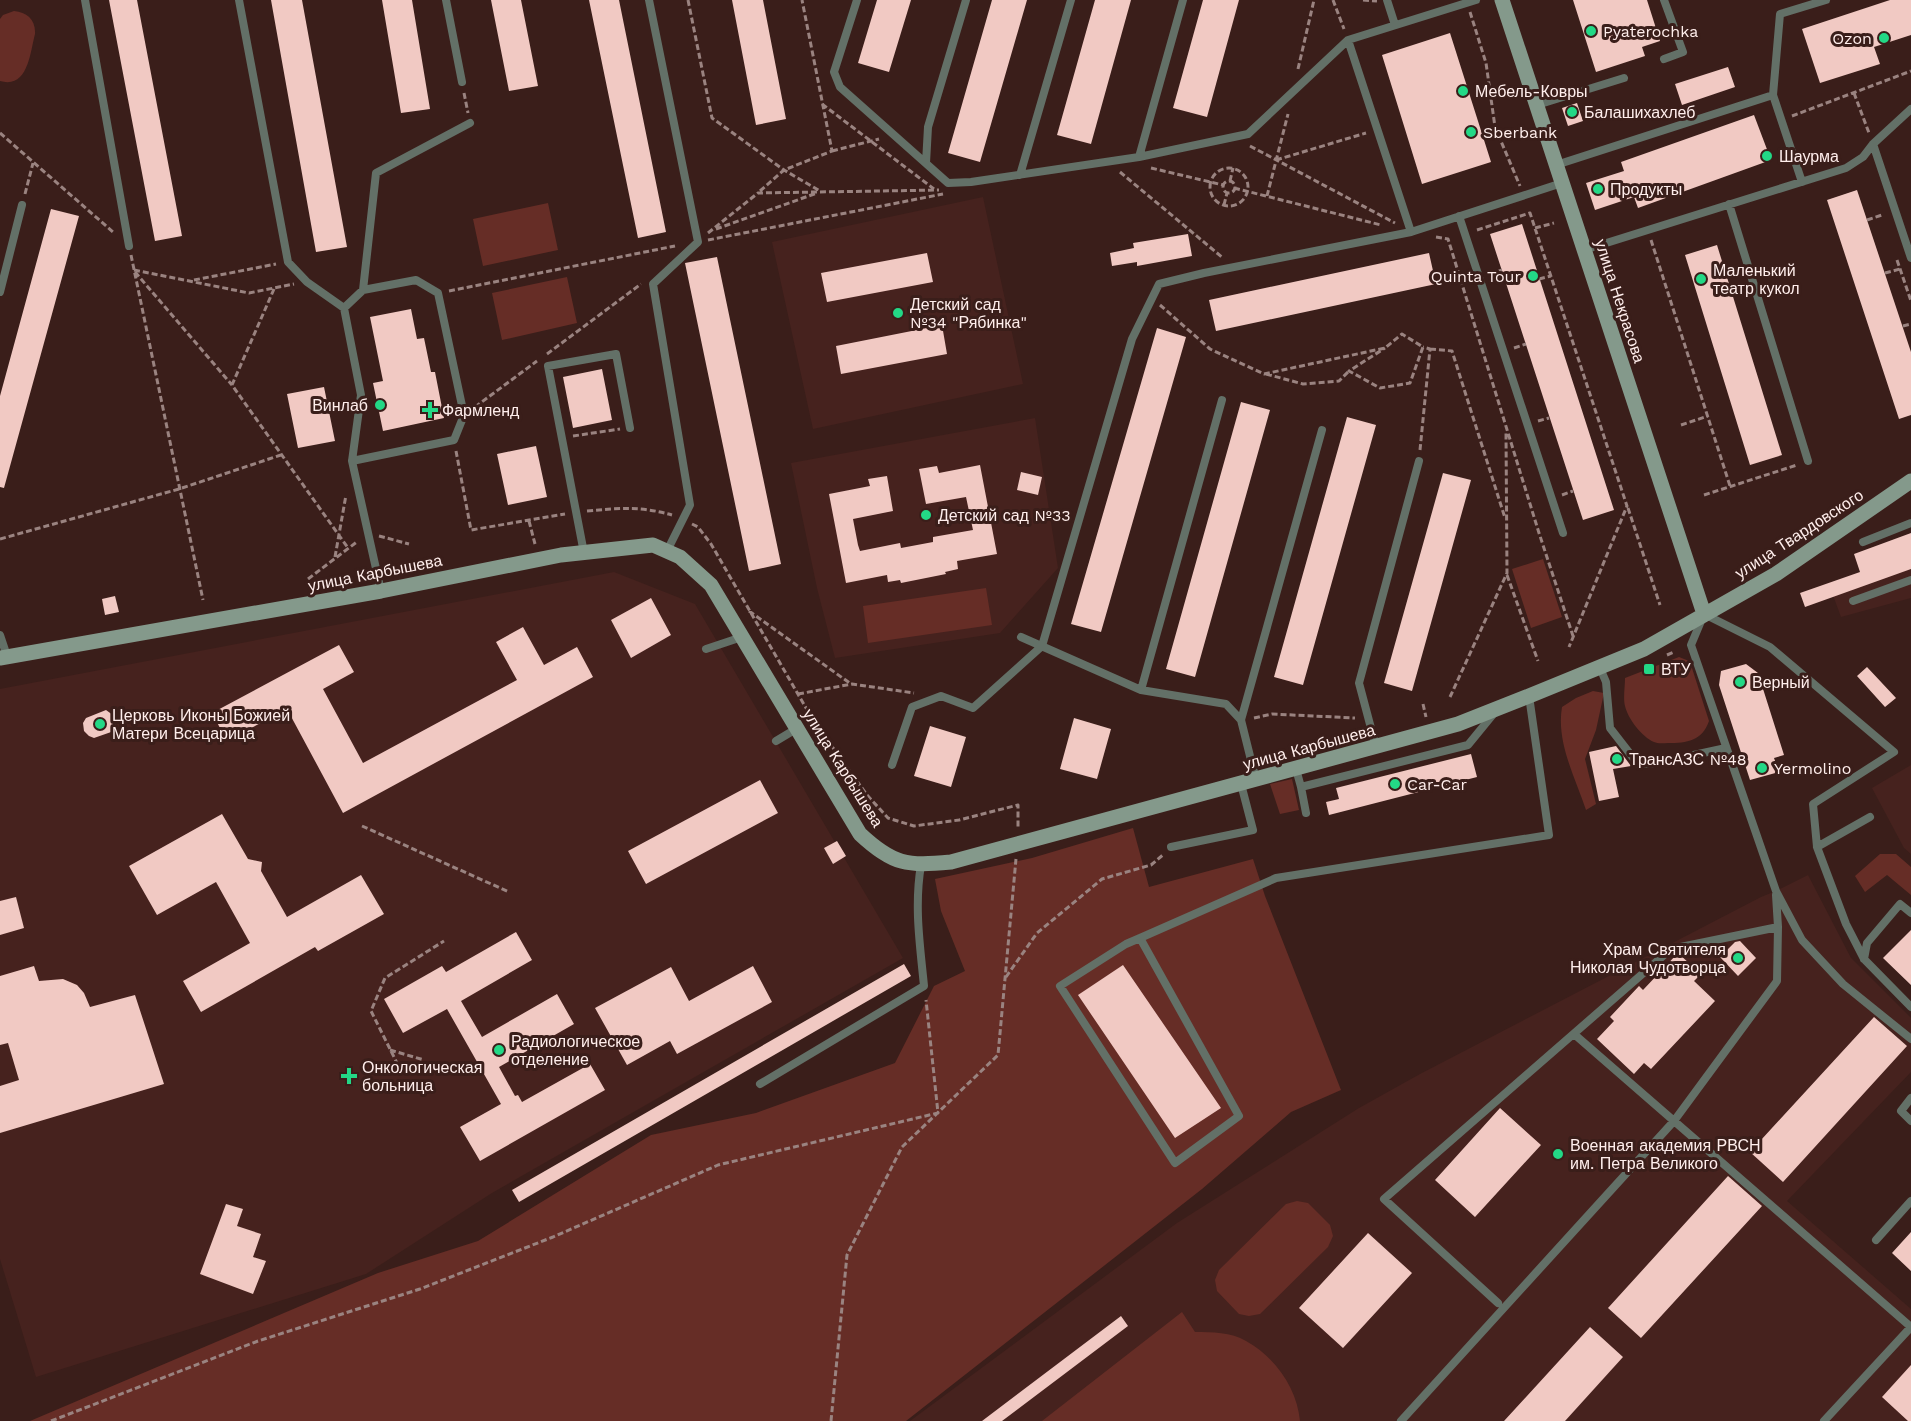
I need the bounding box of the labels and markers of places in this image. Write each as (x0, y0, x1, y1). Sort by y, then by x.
place label: Pyaterochka (1603, 22, 1698, 41)
marker: Pyaterochka (1584, 24, 1598, 38)
place label: Ozon (1832, 29, 1872, 48)
marker: Ozon (1877, 31, 1891, 45)
place label: Мебель-Ковры (1475, 82, 1588, 101)
marker: Мебель-Ковры (1456, 84, 1470, 98)
place label: Балашихахлеб (1584, 103, 1695, 122)
marker: Балашихахлеб (1565, 105, 1579, 119)
place label: Sberbank (1483, 123, 1557, 142)
marker: Sberbank (1464, 125, 1478, 139)
place label: Шаурма (1779, 147, 1839, 166)
marker: Шаурма (1760, 149, 1774, 163)
place label: Продукты (1610, 180, 1682, 199)
marker: Продукты (1591, 182, 1605, 196)
place label: Маленький театр кукол (1713, 261, 1800, 298)
place label: Quinta Tour (1431, 267, 1521, 286)
marker: Quinta Tour (1526, 269, 1540, 283)
marker: Маленький театр кукол (1694, 272, 1708, 286)
place label: Детский сад №34 "Рябинка" (910, 295, 1027, 332)
marker: Детский сад №34 "Рябинка" (891, 306, 905, 320)
place label: Винлаб (312, 396, 368, 415)
marker: Винлаб (373, 398, 387, 412)
place label: Фармленд (442, 401, 520, 420)
marker: Фармленд (423, 403, 437, 417)
place label: Детский сад №33 (938, 506, 1071, 525)
marker: Детский сад №33 (919, 508, 933, 522)
place label: ВТУ (1661, 660, 1691, 679)
marker: ВТУ (1642, 662, 1656, 676)
place label: Верный (1752, 673, 1810, 692)
marker: Верный (1733, 675, 1747, 689)
place label: Церковь Иконы Божией Матери Всецарица (112, 706, 290, 743)
marker: Церковь Иконы Божией Матери Всецарица (93, 717, 107, 731)
place label: ТрансАЗС №48 (1629, 750, 1747, 769)
marker: ТрансАЗС №48 (1610, 752, 1624, 766)
place label: Yermolino (1774, 759, 1851, 778)
marker: Yermolino (1755, 761, 1769, 775)
place label: Car-Car (1407, 775, 1468, 794)
marker: Car-Car (1388, 777, 1402, 791)
place label: Храм Святителя Николая Чудотворца (1570, 940, 1726, 977)
marker: Храм Святителя Николая Чудотворца (1731, 951, 1745, 965)
place label: Радиологическое отделение (511, 1032, 640, 1069)
marker: Радиологическое отделение (492, 1043, 506, 1057)
place label: Онкологическая больница (362, 1058, 482, 1095)
marker: Онкологическая больница (340, 1067, 358, 1085)
place label: Военная академия РВСН им. Петра Великого (1570, 1136, 1761, 1173)
marker: Военная академия РВСН им. Петра Великого (1551, 1147, 1565, 1161)

